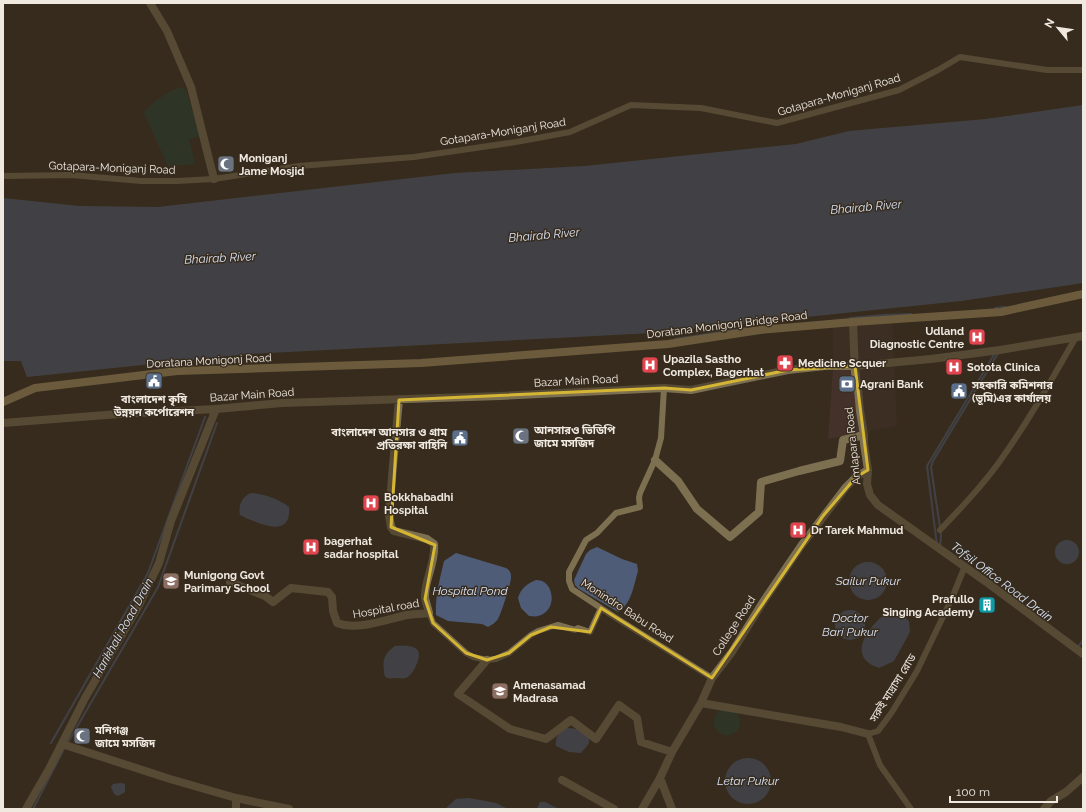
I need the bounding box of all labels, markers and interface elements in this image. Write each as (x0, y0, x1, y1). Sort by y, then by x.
north arrow (1038, 8, 1078, 48)
text: N (1042, 17, 1057, 30)
street label: Gotapara-Moniganj Road (776, 71, 902, 119)
street label: Gotapara-Moniganj Road (439, 116, 567, 148)
place label: Moniganj Jame Mosjid (239, 152, 304, 178)
mosque icon: Moniganj Jame Mosjid (216, 154, 236, 174)
street label: Gotapara-Moniganj Road (48, 159, 176, 177)
water label: Bhairab River (830, 197, 903, 217)
water label: Bhairab River (508, 225, 581, 245)
water label: Bhairab River (184, 249, 257, 267)
street label: Doratana Monigonj Bridge Road (646, 309, 808, 341)
place label: Udland Diagnostic Centre (870, 325, 964, 351)
hospital icon: Udland Diagnostic Centre (967, 327, 987, 347)
street label: Doratana Monigonj Road (146, 351, 272, 371)
place label: Upazila Sastho Complex, Bagerhat (663, 353, 765, 379)
pharmacy icon: Medicine Scquer (775, 353, 795, 373)
hospital icon: Upazila Sastho Complex, Bagerhat (640, 355, 660, 375)
place label: Medicine Scquer (798, 357, 887, 370)
hospital icon: Sotota Clinica (944, 357, 964, 377)
place label: Sotota Clinica (967, 361, 1040, 374)
public building icon: বাংলাদেশ কৃষি উন্নয়ন কর্পোরেশন (144, 371, 164, 391)
street label: Bazar Main Road (533, 372, 619, 390)
bank icon: Agrani Bank (837, 374, 857, 394)
place label: Agrani Bank (860, 378, 924, 391)
place label: সহকারি কমিশনার (ভূমি)এর কার্যালয় (971, 379, 1053, 405)
public building icon: সহকারি কমিশনার (ভূমি)এর কার্যালয় (949, 381, 969, 401)
street label: Bazar Main Road (209, 386, 295, 404)
place label: বাংলাদেশ কৃষি উন্নয়ন কর্পোরেশন (113, 393, 194, 419)
street label: Amlapara Road (842, 406, 864, 486)
place label: আনসারও ভিডিপি জামে মসজিদ (533, 424, 616, 450)
place label: বাংলাদেশ আনসার ও গ্রাম প্রতিরক্ষা বাহিনি (330, 426, 447, 452)
mosque icon: আনসারও ভিডিপি জামে মসজিদ (511, 426, 531, 446)
public building icon: বাংলাদেশ আনসার ও গ্রাম প্রতিরক্ষা বাহিনি (450, 428, 470, 448)
place label: Bokkhabadhi Hospital (384, 491, 453, 517)
hospital icon: Bokkhabadhi Hospital (361, 493, 381, 513)
hospital icon: Dr Tarek Mahmud (788, 520, 808, 540)
place label: Dr Tarek Mahmud (811, 524, 903, 537)
place label: bagerhat sadar hospital (324, 535, 399, 561)
hospital icon: bagerhat sadar hospital (301, 537, 321, 557)
water label: Tofsil Office Road Drain (948, 539, 1056, 625)
place label: Munigong Govt Parimary School (184, 569, 270, 595)
school or university icon: Munigong Govt Parimary School (161, 571, 181, 591)
water label: Sailur Pukur (834, 574, 901, 588)
water label: Harikhali Road Drain (90, 576, 156, 680)
street label: Monindro Babu Road (579, 576, 676, 646)
water label: Hospital Pond (432, 584, 508, 598)
street label: College Road (710, 593, 758, 658)
place label: Prafullo Singing Academy (882, 593, 974, 619)
building icon: Prafullo Singing Academy (977, 595, 997, 615)
street label: Hospital road (352, 597, 420, 621)
water label: Doctor Bari Pukur (822, 611, 879, 639)
street label: সরুই মাদ্রাসা রোড (866, 652, 919, 725)
place label: Amenasamad Madrasa (513, 679, 586, 705)
school or university icon: Amenasamad Madrasa (490, 681, 510, 701)
place label: মনিগঞ্জ জামে মসজিদ (94, 724, 156, 750)
mosque icon: মনিগঞ্জ জামে মসজিদ (72, 726, 92, 746)
water label: Letar Pukur (717, 774, 780, 788)
scale bar (950, 778, 1057, 804)
text: 100 m (956, 785, 990, 799)

